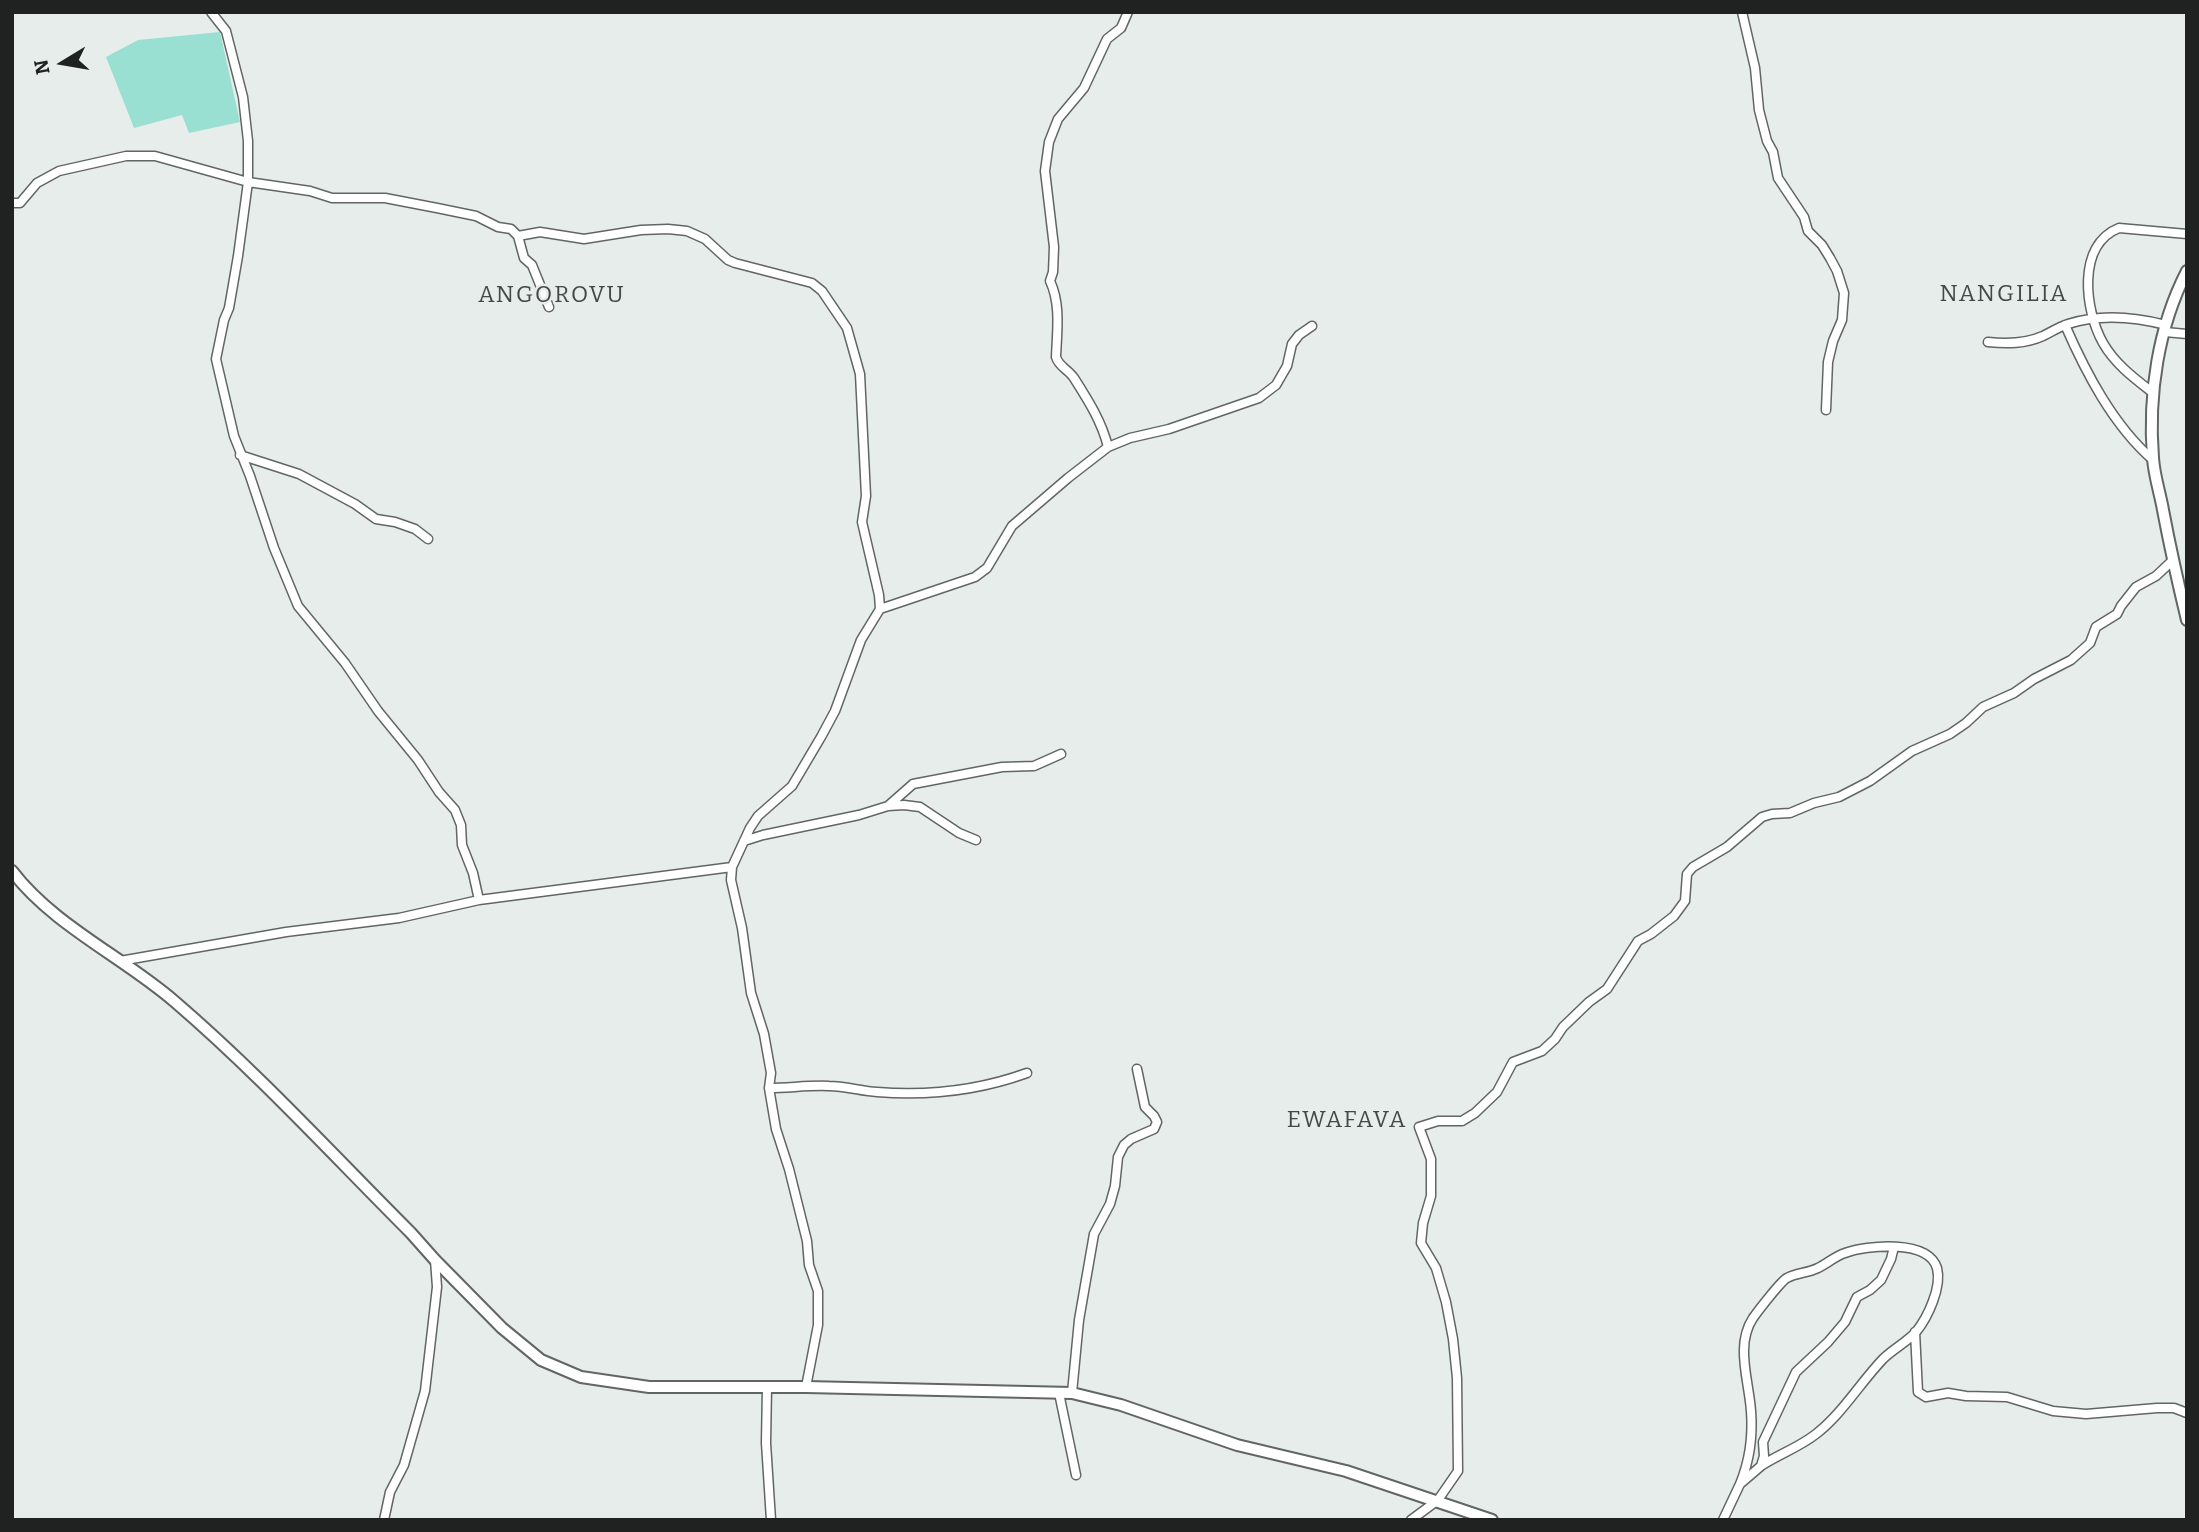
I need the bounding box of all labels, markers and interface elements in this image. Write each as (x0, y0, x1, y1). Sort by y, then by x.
north arrow (28, 28, 98, 98)
text: N (29, 58, 55, 77)
district label: NANGILIA (1941, 281, 2067, 309)
district label: ANGOROVU (479, 282, 625, 310)
district label: EWAFAVA (1288, 1107, 1406, 1135)

